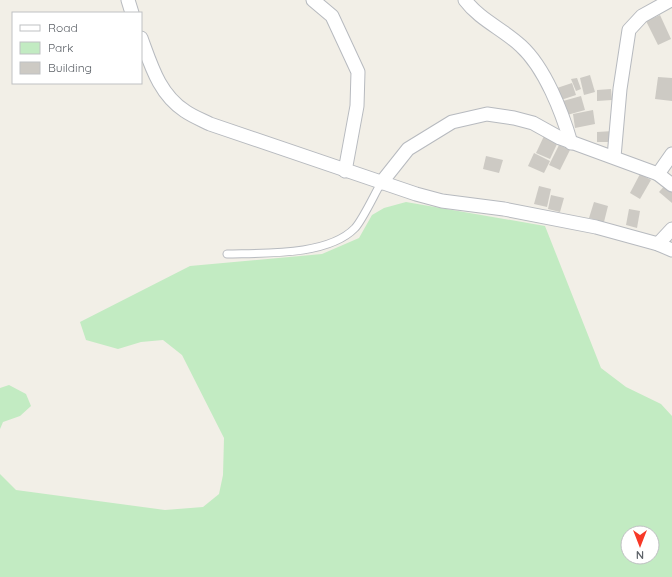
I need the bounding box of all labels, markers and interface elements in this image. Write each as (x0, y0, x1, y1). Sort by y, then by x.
legend (12, 12, 142, 84)
text: Road (48, 20, 78, 35)
text: Park (48, 40, 73, 55)
text: Building (48, 60, 92, 75)
north arrow (620, 525, 660, 565)
text: N (636, 548, 644, 562)

